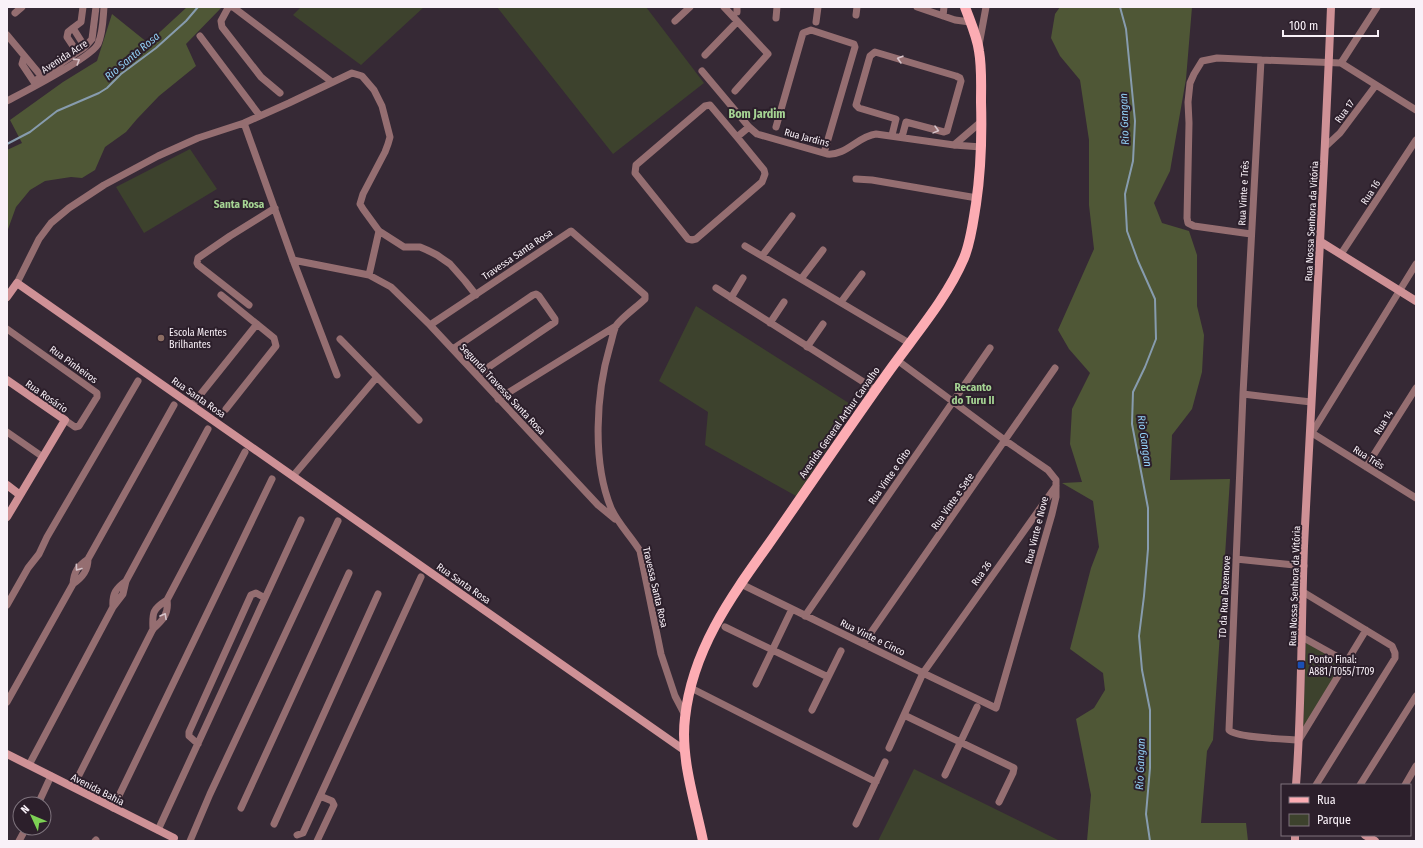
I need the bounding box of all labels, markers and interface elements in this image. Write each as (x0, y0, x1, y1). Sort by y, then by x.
scale bar (1283, 12, 1378, 38)
text: 100 m (1289, 19, 1318, 33)
water label: Rio Santa Rosa (102, 30, 163, 83)
street label: Avenida Acre (39, 37, 90, 76)
one-way arrow (897, 55, 904, 64)
one-way arrow (73, 58, 80, 66)
water label: Rio Gangan (1117, 93, 1132, 145)
street label: Rua 17 (1332, 98, 1357, 126)
district label: Bom Jardim (728, 107, 786, 121)
one-way arrow (932, 125, 939, 134)
street label: Rua Jardins (783, 126, 831, 150)
street label: Rua Vinte e Três (1236, 160, 1252, 226)
street label: Rua Nossa Senhora da Vitória (1303, 160, 1321, 282)
street label: Rua 16 (1359, 178, 1383, 207)
district label: Santa Rosa (214, 198, 265, 211)
street label: Travessa Santa Rosa (480, 227, 555, 283)
place label: Escola Mentes Brilhantes (169, 327, 227, 351)
marker: Escola Mentes Brilhantes (156, 333, 166, 343)
street label: Segunda Travessa Santa Rosa (457, 342, 548, 438)
street label: Rua Pinheiros (47, 343, 100, 386)
street label: Avenida General Arthur Carvalho (797, 365, 883, 480)
street label: Rua Santa Rosa (169, 375, 228, 421)
street label: Rua Rosário (23, 378, 70, 416)
district label: Recanto do Turu II (952, 381, 994, 407)
street label: Rua 14 (1372, 408, 1396, 437)
water label: Rio Gangan (1134, 414, 1155, 468)
street label: Rua Três (1351, 444, 1386, 472)
street label: Rua Vinte e Oito (866, 446, 914, 507)
street label: Rua Vinte e Sete (929, 471, 977, 532)
street label: Rua Vinte e Nove (1023, 495, 1051, 565)
street label: Rua Nossa Senhora da Vitória (1287, 526, 1303, 646)
street label: Travessa Santa Rosa (640, 546, 670, 629)
street label: TD da Rua Dezenove (1217, 555, 1233, 639)
street label: Rua 26 (969, 559, 995, 588)
street label: Rua Santa Rosa (434, 561, 493, 607)
one-way arrow (76, 564, 83, 571)
one-way arrow (159, 613, 167, 620)
street label: Rua Vinte e Cinco (838, 617, 907, 659)
place label: Ponto Final: A881/T055/T709 (1309, 654, 1374, 678)
marker: Ponto Final: A881/T055/T709 (1296, 660, 1306, 670)
water label: Rio Gangan (1133, 738, 1148, 790)
street label: Avenida Bahia (69, 771, 126, 808)
legend (1281, 784, 1411, 836)
text: Rua (1317, 793, 1336, 807)
north arrow (12, 796, 52, 836)
text: N (18, 803, 32, 816)
text: Parque (1317, 813, 1351, 827)

